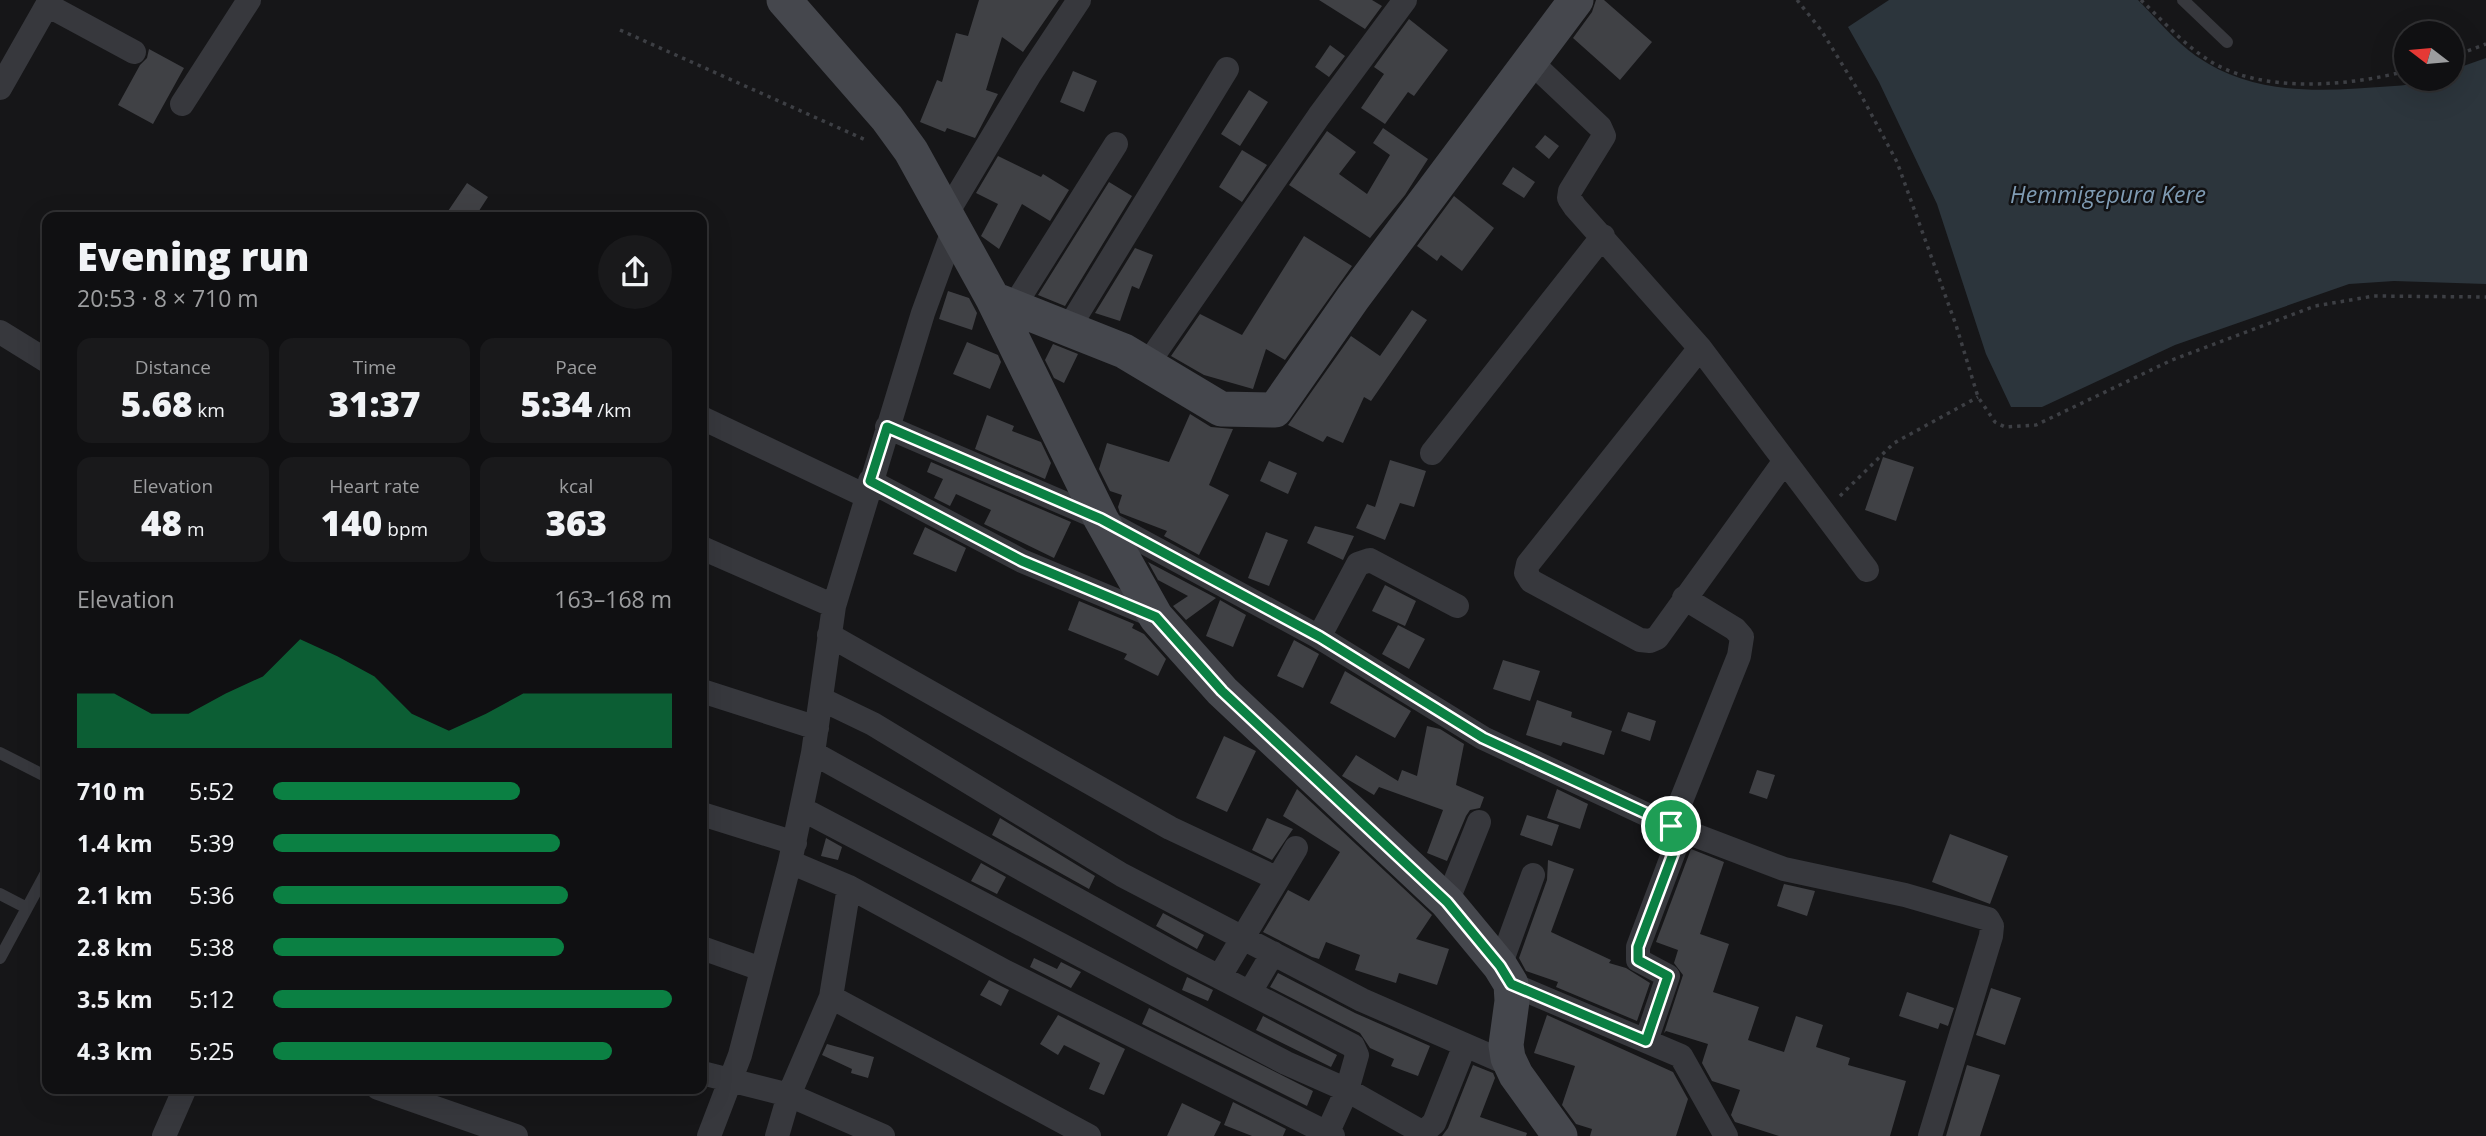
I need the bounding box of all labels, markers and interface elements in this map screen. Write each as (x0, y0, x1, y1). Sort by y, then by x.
north arrow (2394, 21, 2464, 91)
map controls (2394, 21, 2464, 91)
water label: Hemmigepura Kere (2010, 178, 2206, 210)
text: Evening run (77, 230, 309, 282)
button: share (598, 235, 672, 309)
text: 20:53 · 8 × 710 m (77, 282, 259, 314)
text: Distance (135, 354, 211, 380)
text: Time (353, 354, 396, 380)
text: Pace (555, 354, 597, 380)
text: 5.68 (121, 380, 192, 427)
text: 31:37 (328, 380, 421, 427)
text: 5:34 (521, 380, 592, 427)
text: km (192, 397, 225, 423)
text: /km (592, 397, 632, 423)
text: Elevation (132, 473, 213, 499)
text: Heart rate (329, 473, 420, 499)
text: kcal (559, 473, 593, 499)
text: 48 (141, 499, 182, 546)
text: 140 (321, 499, 382, 546)
text: 363 (545, 499, 607, 546)
text: m (182, 516, 205, 542)
text: bpm (382, 516, 428, 542)
text: Elevation (77, 583, 175, 615)
text: 163–168 m (554, 583, 672, 615)
text: 710 m (77, 775, 145, 807)
text: 5:52 (189, 775, 235, 807)
pin (1641, 796, 1701, 856)
icon: arrive (1652, 807, 1690, 845)
text: 1.4 km (77, 827, 153, 859)
text: 5:39 (189, 827, 235, 859)
text: 2.1 km (77, 879, 153, 911)
text: 5:36 (189, 879, 235, 911)
text: 2.8 km (77, 931, 153, 963)
text: 5:38 (189, 931, 235, 963)
text: 3.5 km (77, 983, 153, 1015)
text: 5:12 (189, 983, 235, 1015)
text: 4.3 km (77, 1035, 153, 1067)
text: 5:25 (189, 1035, 235, 1067)

